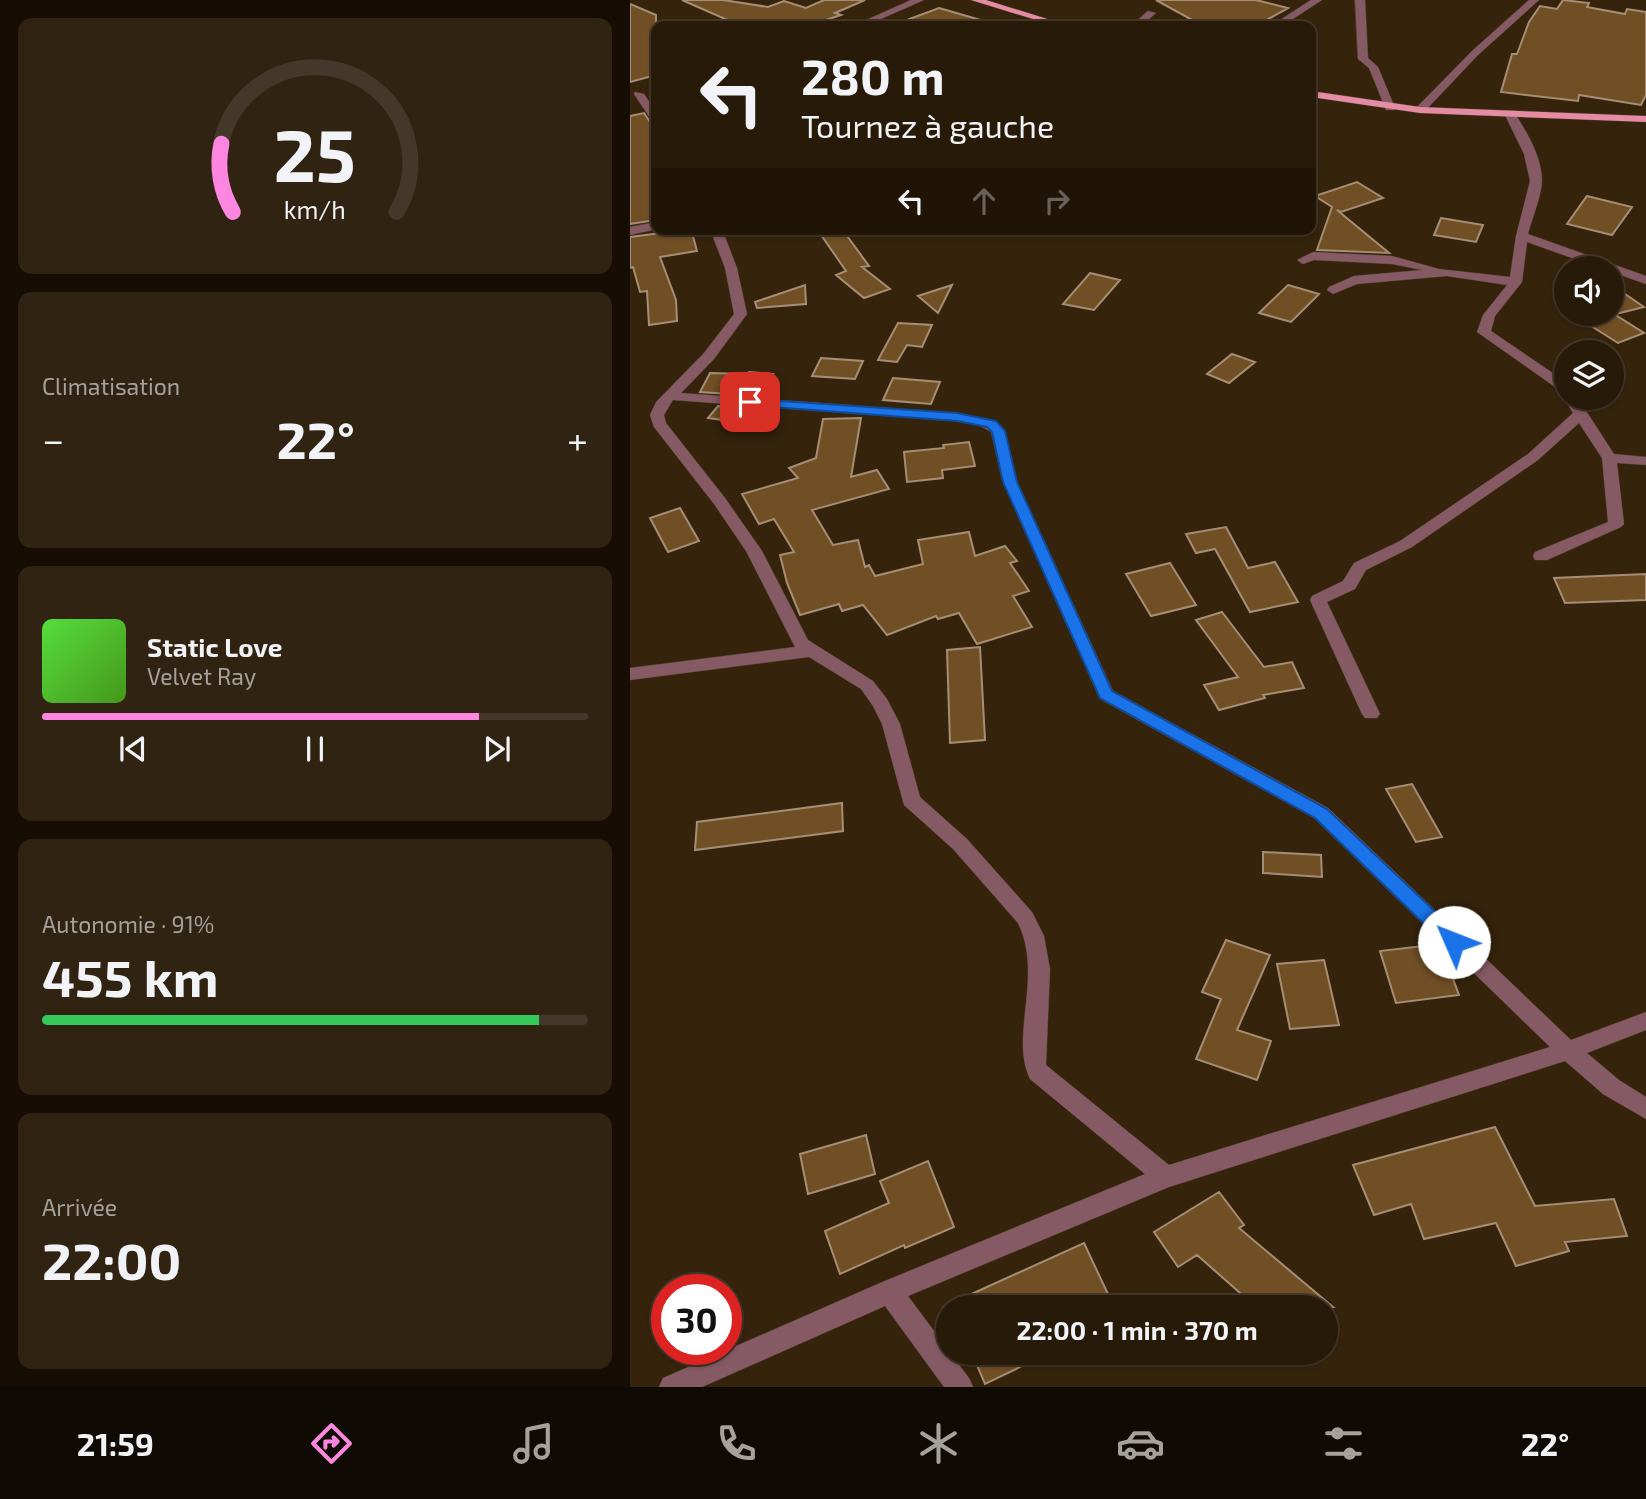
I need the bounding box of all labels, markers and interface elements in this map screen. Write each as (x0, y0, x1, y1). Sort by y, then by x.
text: 280 m (801, 46, 945, 105)
icon: left (686, 49, 777, 140)
text: Tournez à gauche (801, 106, 1054, 144)
text: 25 (274, 109, 356, 197)
icon: left (892, 182, 930, 220)
icon: ahead (965, 182, 1003, 220)
icon: right (1038, 182, 1076, 220)
text: km/h (284, 194, 346, 224)
map controls (1554, 256, 1624, 410)
button: sound (1554, 256, 1624, 326)
button: layers (1554, 340, 1624, 410)
text: Climatisation (42, 372, 180, 400)
pin (720, 372, 780, 432)
icon: arrive (731, 383, 769, 421)
text: 22° (276, 407, 355, 469)
text: − (42, 416, 64, 462)
text: + (567, 416, 588, 462)
text: Static Love (147, 631, 283, 662)
text: Velvet Ray (147, 662, 256, 690)
icon: previous (114, 730, 152, 768)
icon: pause (296, 730, 334, 768)
icon: next (478, 730, 516, 768)
position arrow (1417, 905, 1491, 979)
text: Autonomie · 91% (42, 910, 214, 938)
text: 455 km (42, 945, 219, 1007)
text: Arrivée (42, 1193, 117, 1221)
text: 22:00 (42, 1228, 181, 1290)
speed limit sign: 30 (651, 1274, 742, 1365)
text: 22:00 · 1 min · 370 m (1016, 1314, 1258, 1345)
icon: directions (307, 1419, 356, 1468)
icon: music (509, 1419, 558, 1468)
icon: phone (712, 1419, 761, 1468)
icon: climate (914, 1419, 963, 1468)
icon: car (1116, 1419, 1165, 1468)
icon: filters (1319, 1419, 1368, 1468)
text: 21:59 (77, 1424, 154, 1462)
text: 22° (1521, 1424, 1569, 1462)

